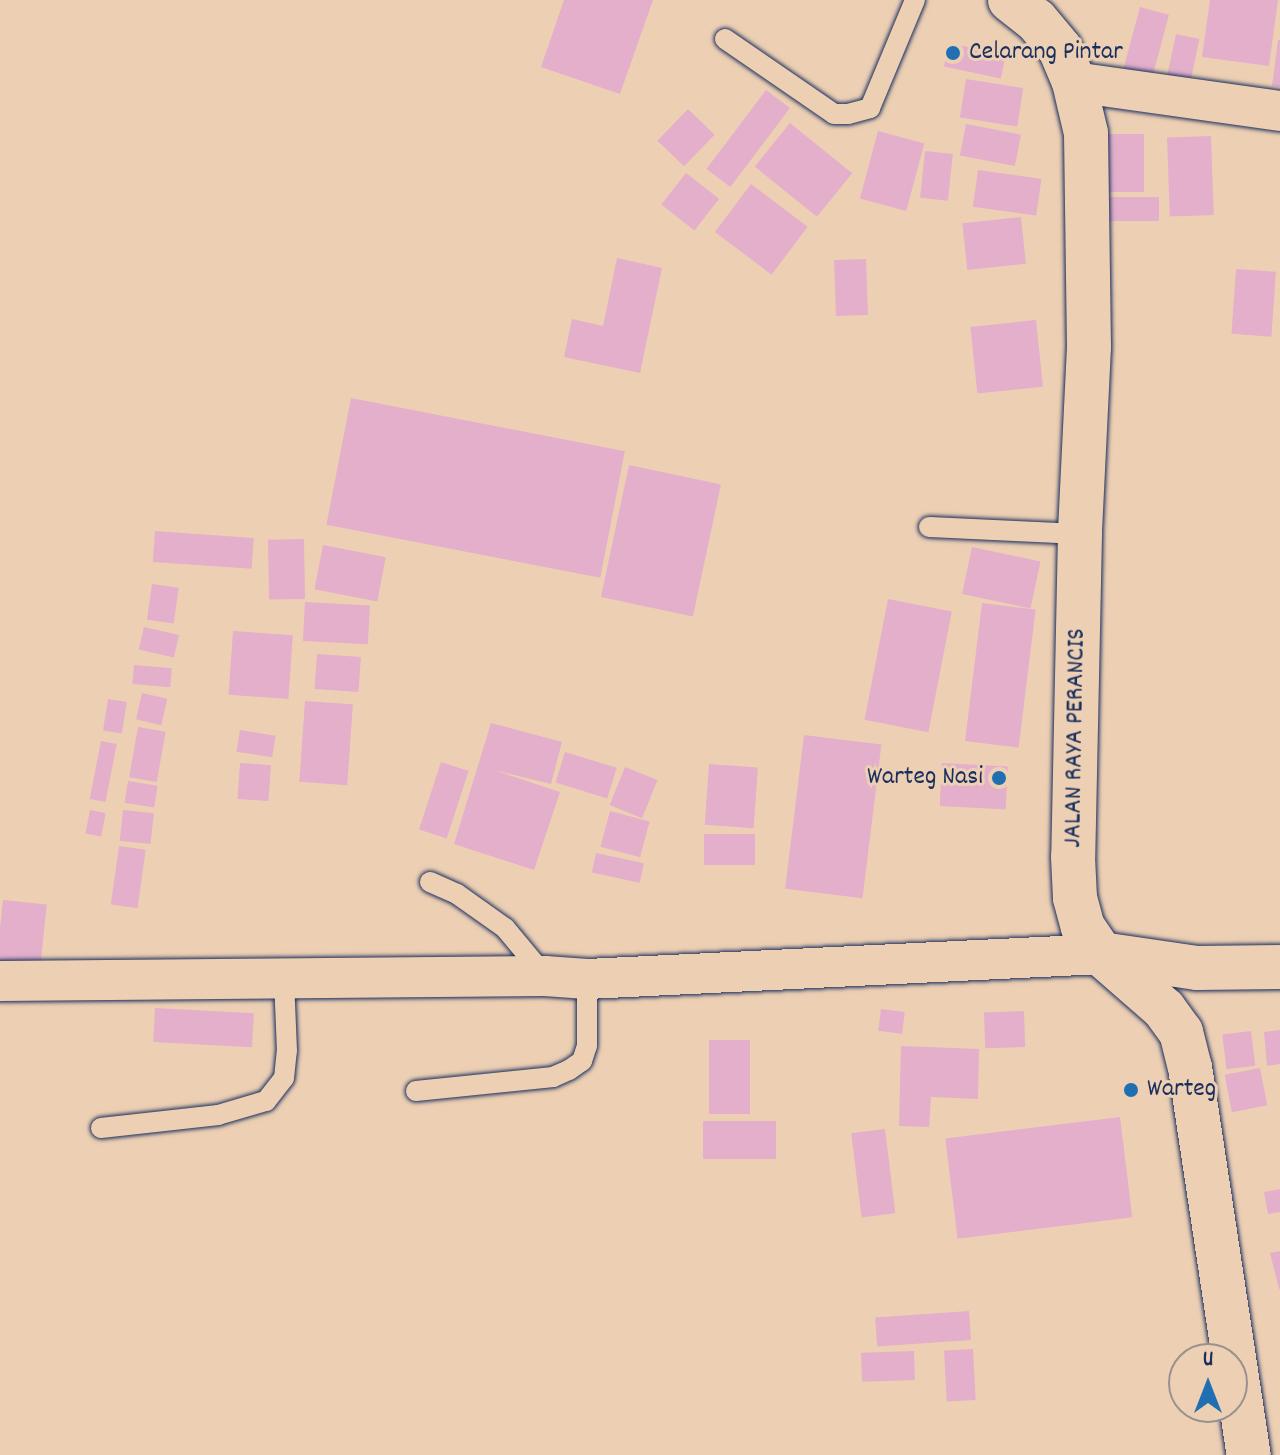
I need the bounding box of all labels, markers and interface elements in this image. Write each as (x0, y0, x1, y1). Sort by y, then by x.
place label: Celarang Pintar (969, 37, 1123, 69)
marker: Celarang Pintar (944, 44, 962, 62)
street label: JALAN RAYA PERANCIS (1058, 628, 1094, 848)
place label: Warteg Nasi (867, 762, 983, 794)
marker: Warteg Nasi (990, 769, 1008, 787)
place label: Warteg (1147, 1074, 1216, 1106)
marker: Warteg (1122, 1081, 1140, 1099)
north arrow (1168, 1343, 1248, 1423)
text: U (1203, 1345, 1213, 1376)

